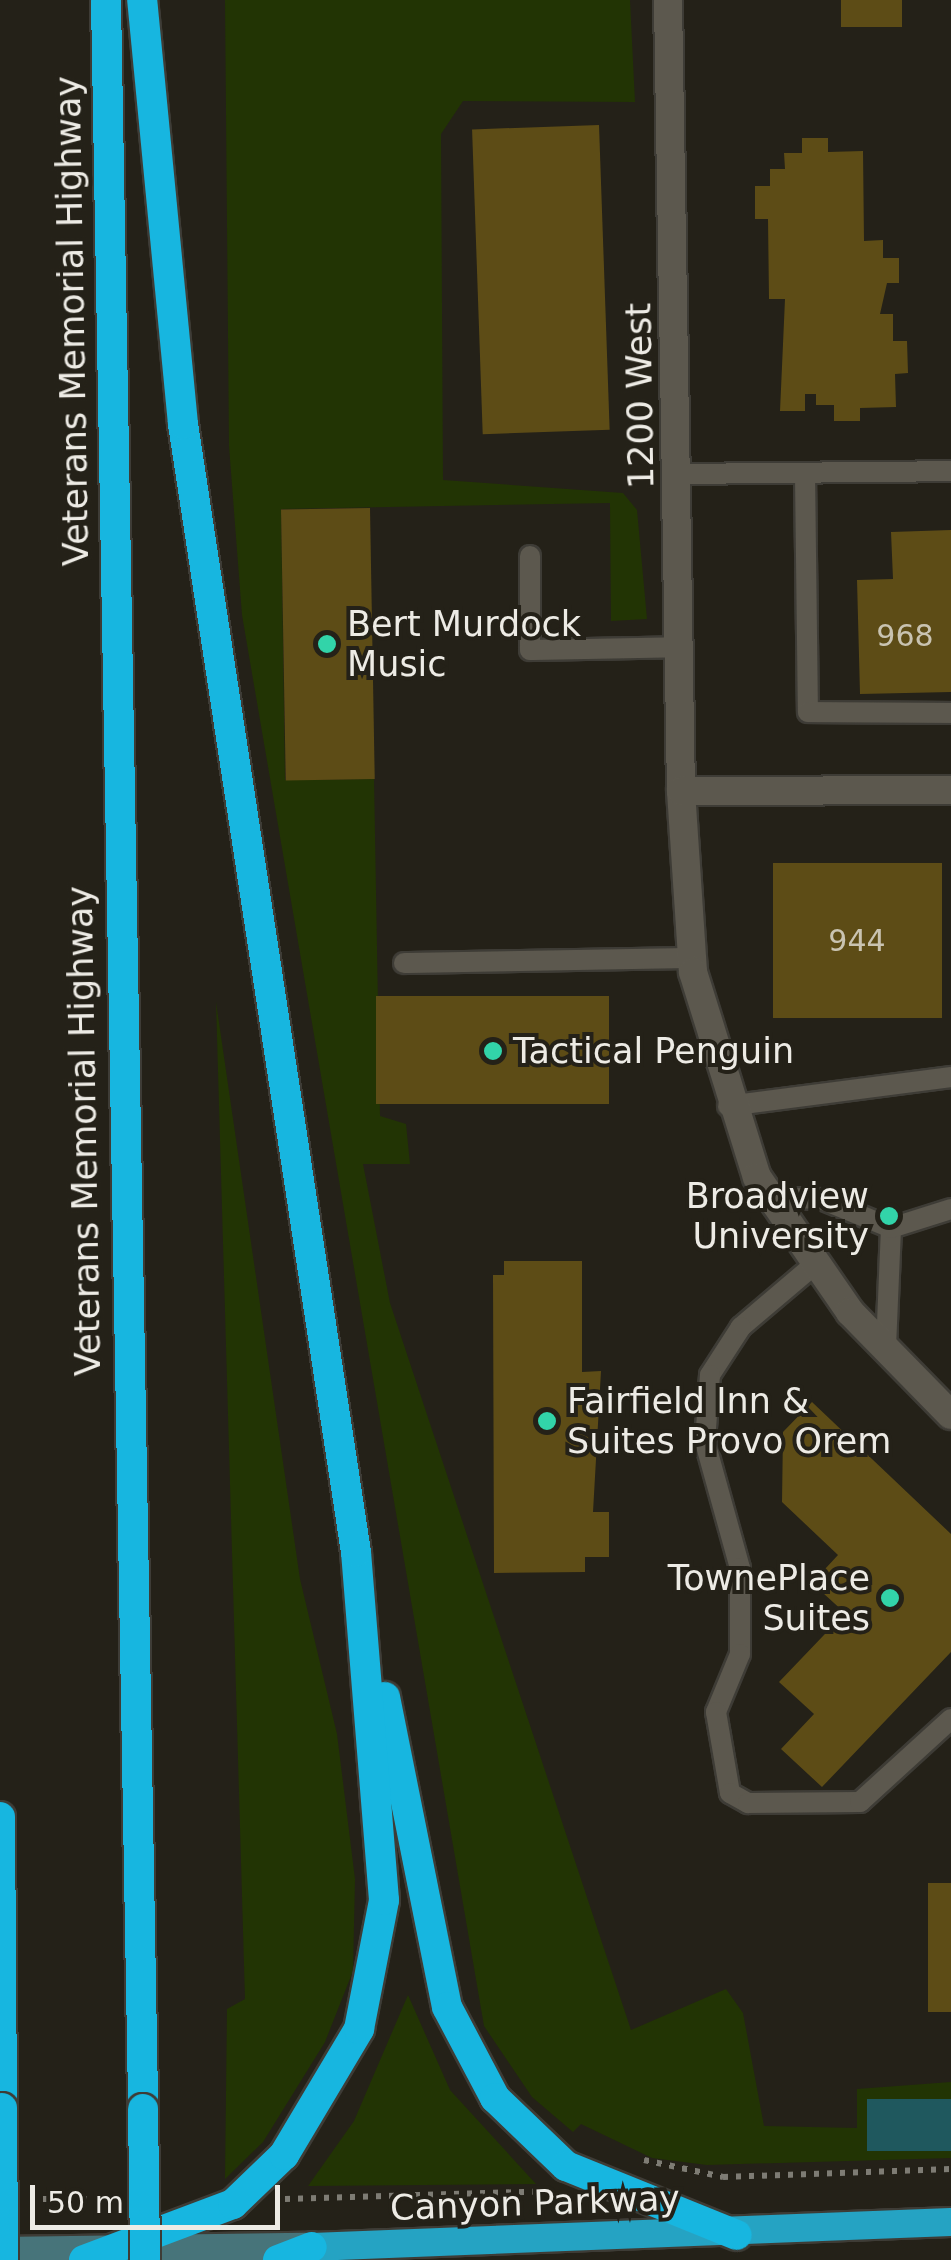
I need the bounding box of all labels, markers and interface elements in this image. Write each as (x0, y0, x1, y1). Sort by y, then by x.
street label: Veterans Memorial Highway (47, 76, 97, 566)
street label: 1200 West (617, 303, 663, 489)
place label: Bert Murdock Music (347, 603, 581, 685)
house number: 968 (876, 618, 934, 654)
marker: Bert Murdock Music (316, 633, 338, 655)
street label: Veterans Memorial Highway (59, 886, 109, 1376)
house number: 944 (828, 923, 886, 959)
place label: Tactical Penguin (513, 1030, 794, 1072)
marker: Tactical Penguin (482, 1040, 504, 1062)
place label: Broadview University (686, 1175, 869, 1257)
marker: Broadview University (878, 1205, 900, 1227)
place label: Fairfield Inn & Suites Provo Orem (567, 1380, 891, 1462)
marker: Fairfield Inn & Suites Provo Orem (536, 1410, 558, 1432)
place label: TownePlace Suites (668, 1557, 870, 1639)
marker: TownePlace Suites (879, 1587, 901, 1609)
scale bar (35, 2165, 285, 2227)
street label: Canyon Parkway (389, 2177, 681, 2229)
text: 50 m (47, 2185, 124, 2220)

